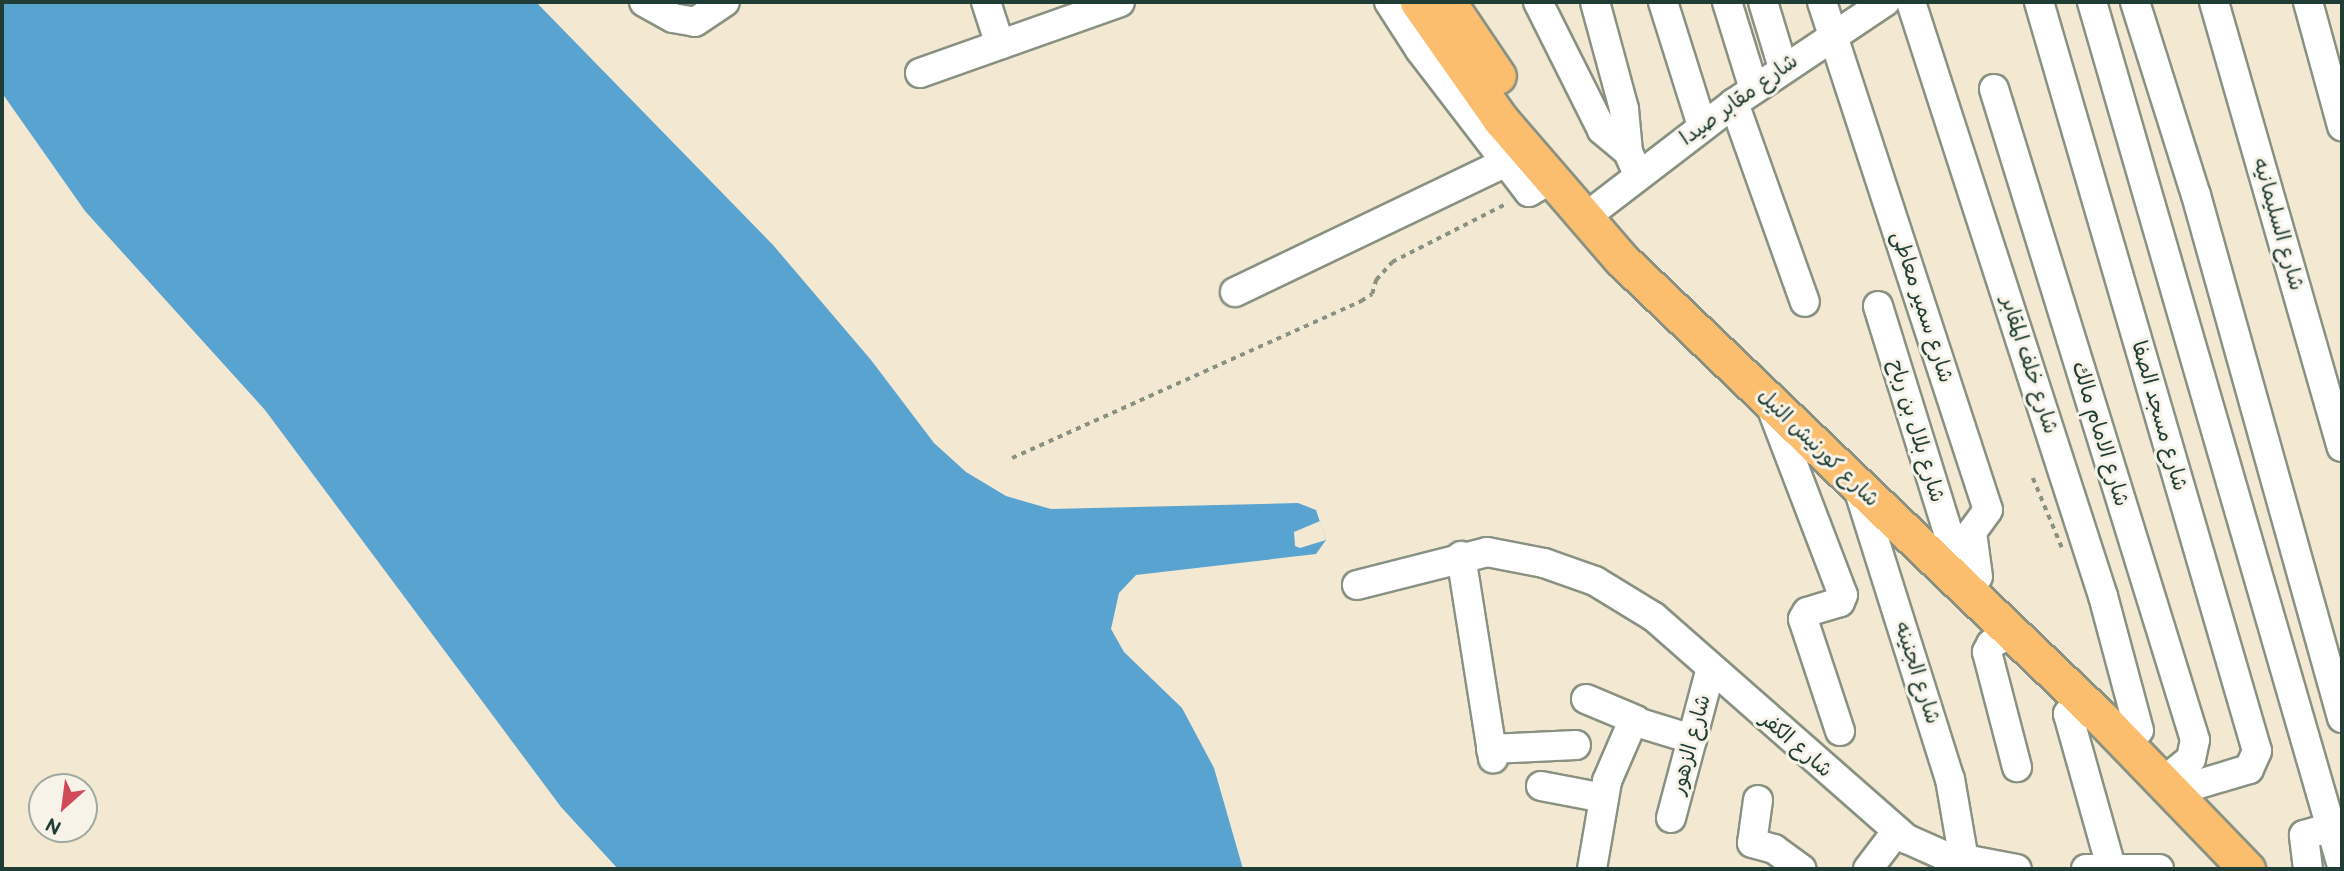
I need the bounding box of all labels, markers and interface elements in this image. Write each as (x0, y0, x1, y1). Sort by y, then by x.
street label: شارع مقابر صيدا (1675, 49, 1803, 151)
street label: شارع السليمانيه (2247, 155, 2309, 293)
street label: شارع سمير معاطى (1886, 228, 1958, 386)
street label: شارع خلف المقابر (1995, 293, 2063, 437)
street label: شارع مسجد الصفا (2126, 338, 2192, 494)
street label: شارع بلال بن رباح (1882, 356, 1950, 506)
street label: شارع الامام مالك (2066, 358, 2134, 510)
street label: شارع كورنيش النيل (1752, 384, 1884, 512)
street label: شارع الجنينه (1889, 619, 1945, 727)
street label: شارع الزهور (1666, 692, 1716, 798)
street label: شارع الكفر (1755, 707, 1837, 783)
north arrow (28, 773, 98, 843)
text: N (42, 812, 66, 839)

